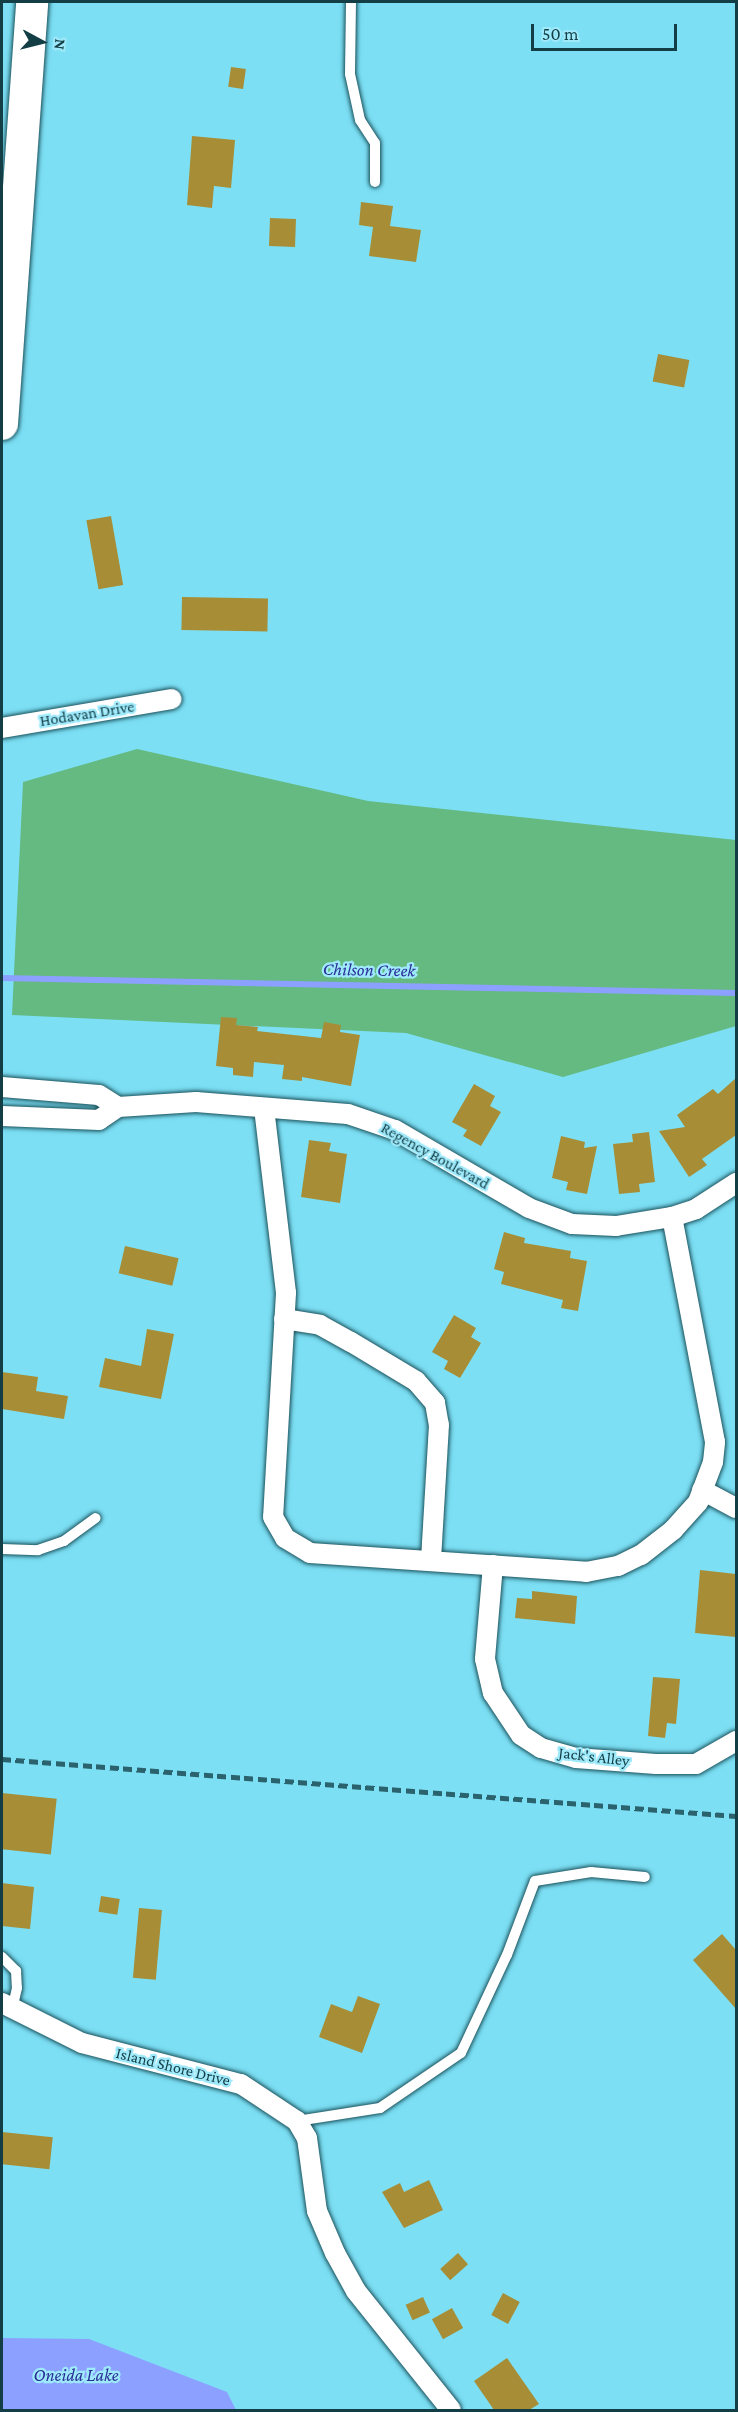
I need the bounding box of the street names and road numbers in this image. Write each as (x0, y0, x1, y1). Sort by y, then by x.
street label: Hodavan Drive (38, 697, 136, 731)
street label: Regency Boulevard (378, 1118, 492, 1194)
street label: Jack's Alley (558, 1743, 630, 1771)
street label: Island Shore Drive (114, 2044, 232, 2090)

